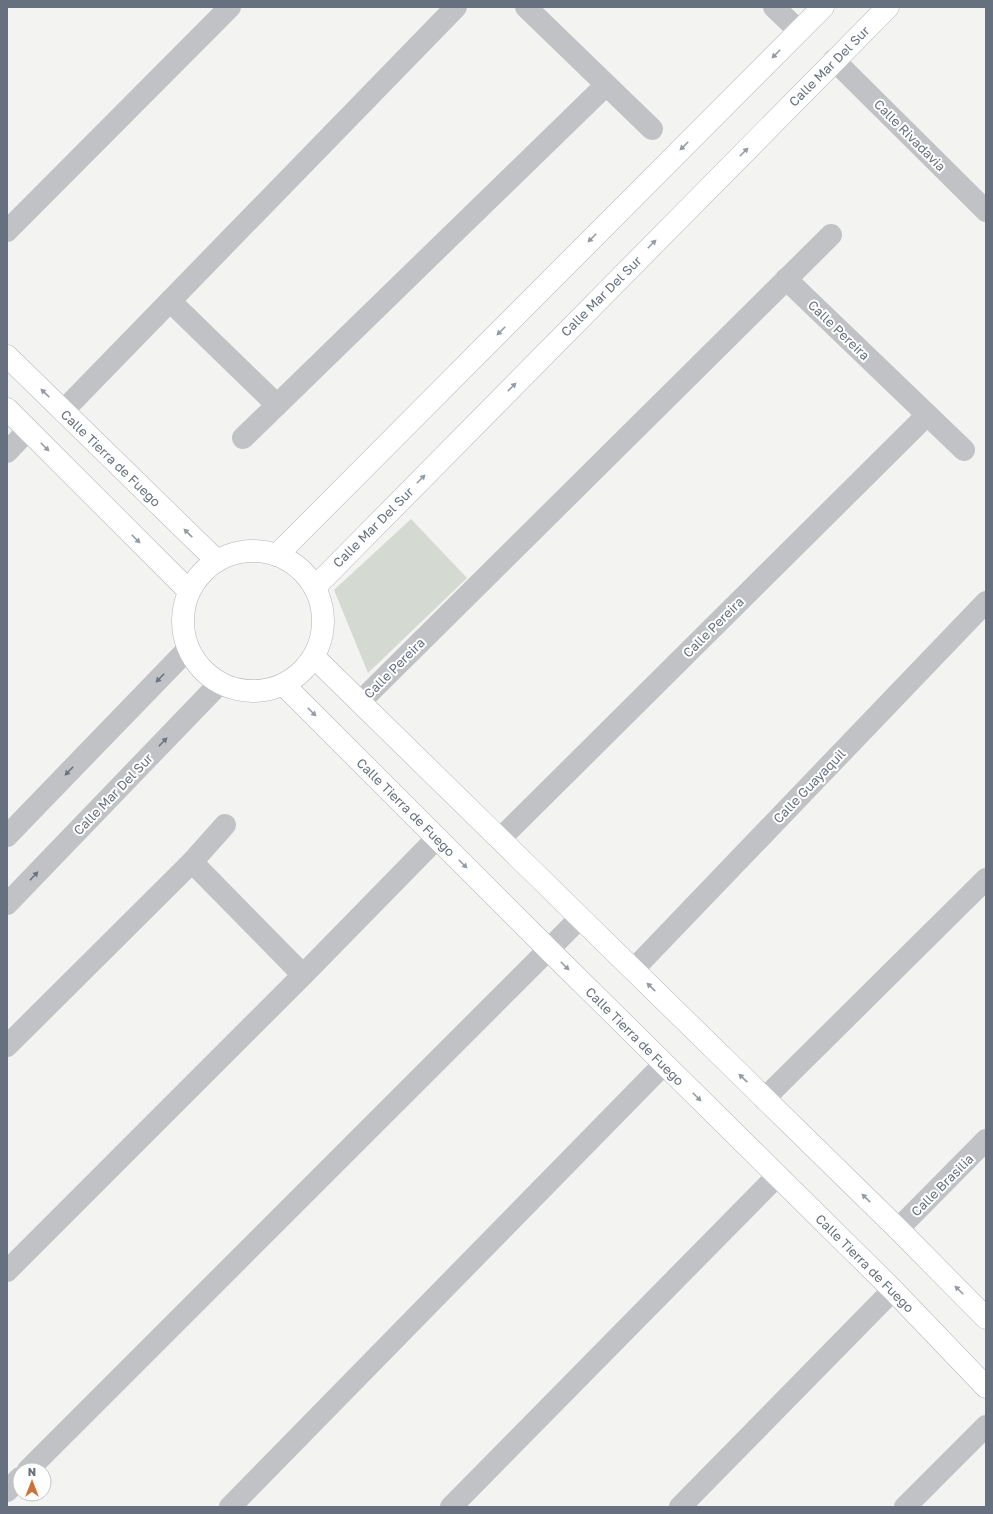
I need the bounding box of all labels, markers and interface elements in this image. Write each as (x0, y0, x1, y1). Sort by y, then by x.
street label: Calle Mar Del Sur (785, 22, 873, 110)
one-way arrow (771, 49, 781, 59)
street label: Calle Rivadavia (871, 96, 949, 174)
one-way arrow (679, 141, 689, 151)
one-way arrow (739, 147, 749, 157)
one-way arrow (587, 234, 597, 243)
one-way arrow (647, 239, 657, 249)
street label: Calle Mar Del Sur (557, 252, 645, 340)
street label: Calle Pereira (805, 297, 873, 363)
one-way arrow (496, 326, 506, 336)
one-way arrow (507, 382, 517, 392)
one-way arrow (40, 388, 50, 398)
street label: Calle Tierra de Fuego (58, 406, 164, 510)
one-way arrow (40, 442, 50, 452)
one-way arrow (416, 474, 426, 484)
street label: Calle Mar Del Sur (329, 483, 417, 571)
one-way arrow (183, 528, 193, 538)
one-way arrow (131, 534, 141, 544)
street label: Calle Pereira (679, 593, 747, 661)
street label: Calle Pereira (360, 634, 428, 702)
one-way arrow (155, 673, 165, 683)
one-way arrow (307, 707, 317, 717)
one-way arrow (159, 737, 168, 747)
street label: Calle Guayaquil (770, 746, 848, 826)
street label: Calle Mar Del Sur (70, 750, 156, 838)
street label: Calle Tierra de Fuego (353, 754, 459, 860)
one-way arrow (65, 766, 74, 776)
one-way arrow (458, 859, 468, 869)
one-way arrow (29, 871, 39, 881)
one-way arrow (560, 961, 570, 971)
one-way arrow (646, 982, 655, 992)
street label: Calle Tierra de Fuego (582, 983, 688, 1089)
one-way arrow (738, 1073, 748, 1083)
one-way arrow (692, 1092, 702, 1101)
street label: Calle Brasilia (908, 1151, 976, 1219)
one-way arrow (861, 1193, 871, 1203)
street label: Calle Tierra de Fuego (812, 1210, 918, 1316)
one-way arrow (954, 1285, 963, 1295)
north arrow (12, 1462, 52, 1502)
text: N (28, 1465, 36, 1478)

